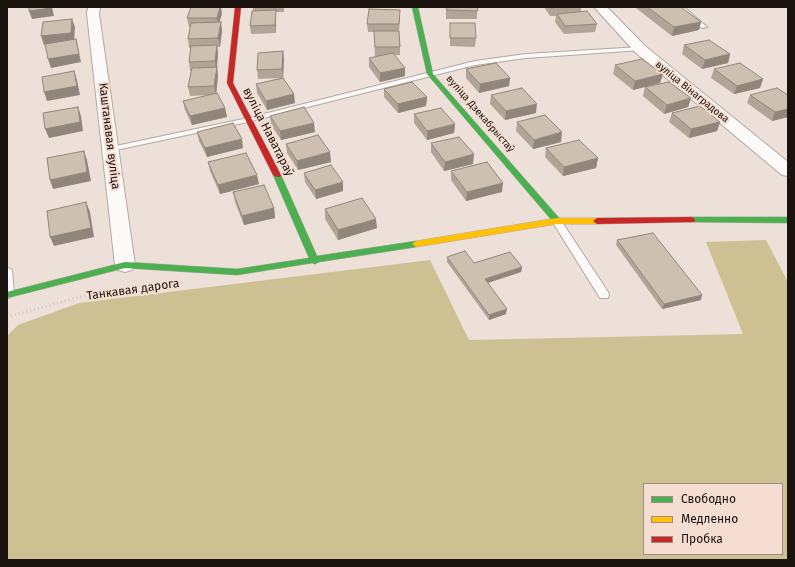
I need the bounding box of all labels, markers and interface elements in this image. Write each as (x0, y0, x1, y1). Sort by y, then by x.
street label: вуліца Вінаградова (653, 59, 731, 125)
street label: вуліца Дзекабрыстаў (443, 73, 517, 155)
street label: Каштанавая вуліца (95, 82, 123, 190)
street label: вуліца Наватараў (239, 85, 297, 179)
street label: Танкавая дарога (86, 276, 180, 304)
legend (643, 483, 783, 555)
text: Свободно (681, 492, 736, 506)
text: Медленно (681, 512, 738, 526)
text: Пробка (681, 532, 723, 546)

